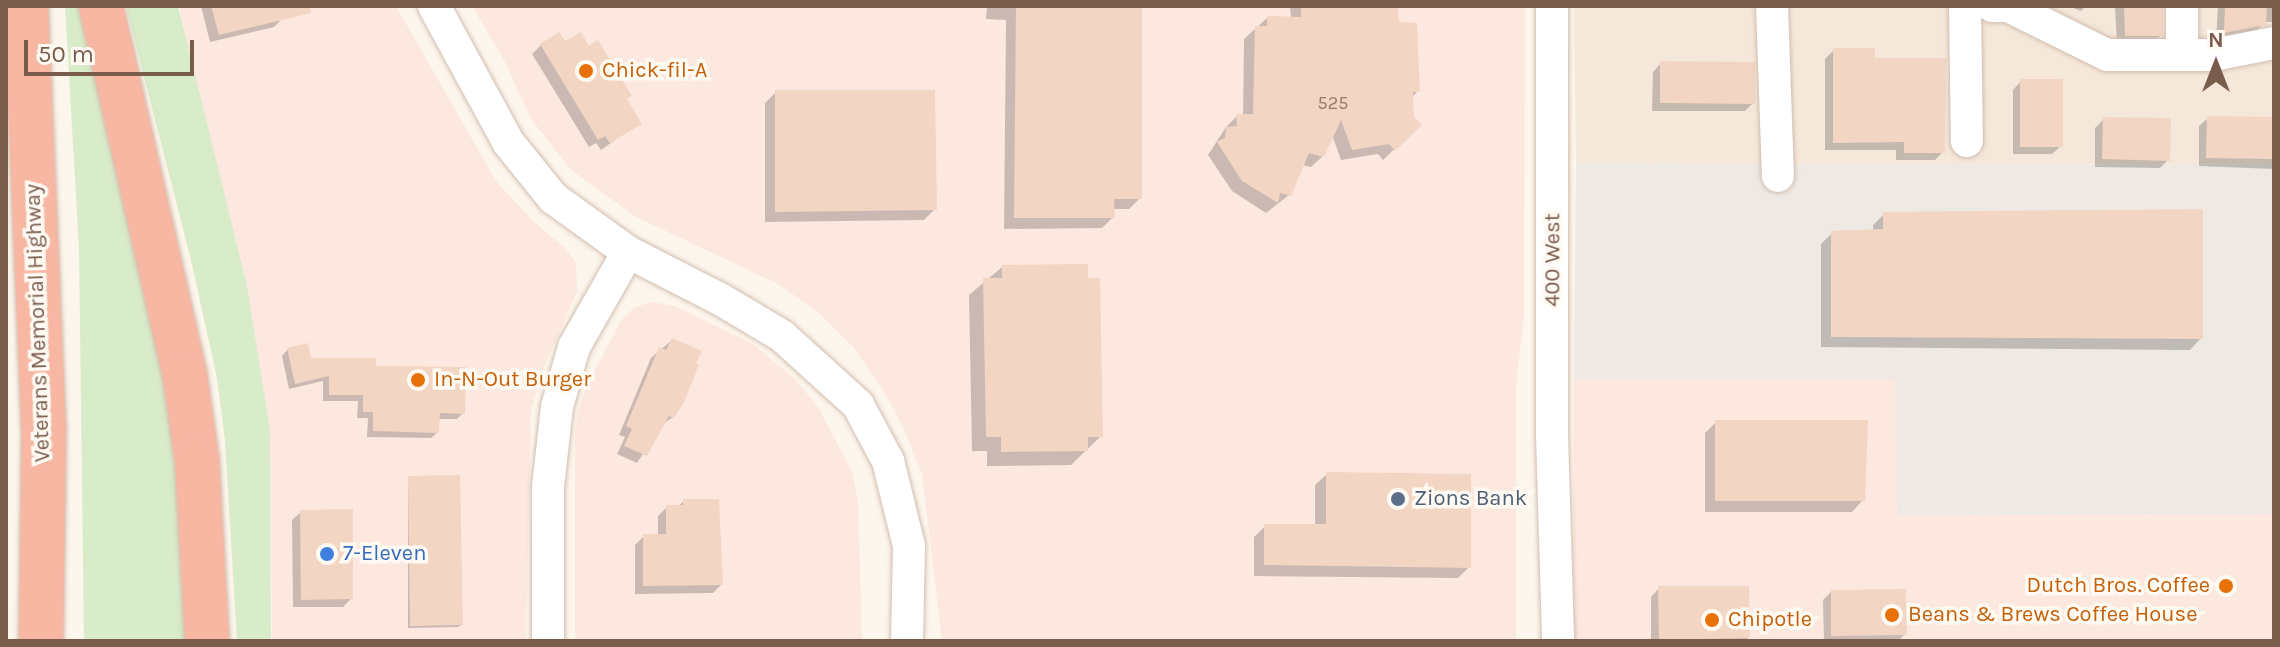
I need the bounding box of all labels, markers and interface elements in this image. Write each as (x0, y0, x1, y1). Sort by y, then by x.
scale bar (28, 24, 198, 74)
north arrow (2176, 24, 2256, 104)
text: N (2208, 27, 2224, 53)
text: 50 m (38, 40, 94, 68)
place label: Chick-fil-A (602, 58, 707, 84)
marker: Chick-fil-A (577, 62, 595, 80)
house number: 525 (1318, 92, 1348, 114)
street label: Veterans Memorial Highway (20, 183, 56, 463)
street label: 400 West (1540, 213, 1566, 307)
place label: In-N-Out Burger (434, 367, 591, 393)
marker: In-N-Out Burger (409, 371, 427, 389)
place label: Zions Bank (1414, 486, 1527, 512)
marker: Zions Bank (1389, 490, 1407, 508)
place label: 7-Eleven (343, 541, 426, 567)
marker: 7-Eleven (318, 545, 336, 563)
place label: Dutch Bros. Coffee (2026, 573, 2210, 599)
marker: Dutch Bros. Coffee (2217, 577, 2235, 595)
place label: Beans & Brews Coffee House (1908, 602, 2197, 628)
marker: Beans & Brews Coffee House (1883, 606, 1901, 624)
place label: Chipotle (1728, 607, 1812, 633)
marker: Chipotle (1703, 611, 1721, 629)

